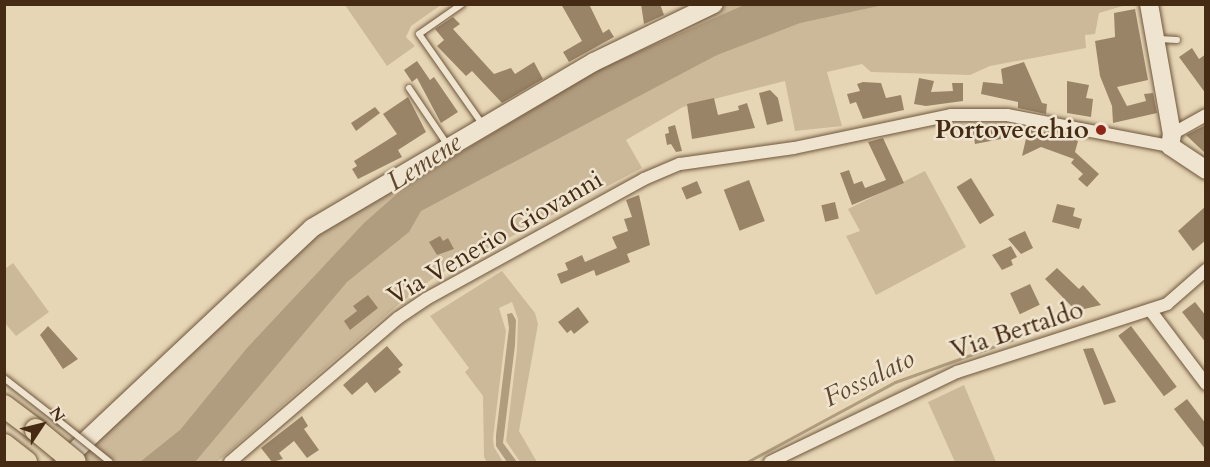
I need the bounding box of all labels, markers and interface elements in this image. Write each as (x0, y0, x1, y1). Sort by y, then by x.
place label: Portovecchio (935, 114, 1089, 146)
marker: Portovecchio (1094, 123, 1108, 137)
water label: Lemene (381, 126, 467, 198)
street label: Via Venerio Giovanni (382, 164, 608, 312)
street label: Via Bertaldo (947, 294, 1087, 366)
water label: Fossalato (818, 342, 920, 414)
north arrow (12, 395, 72, 455)
text: N (44, 403, 70, 427)

